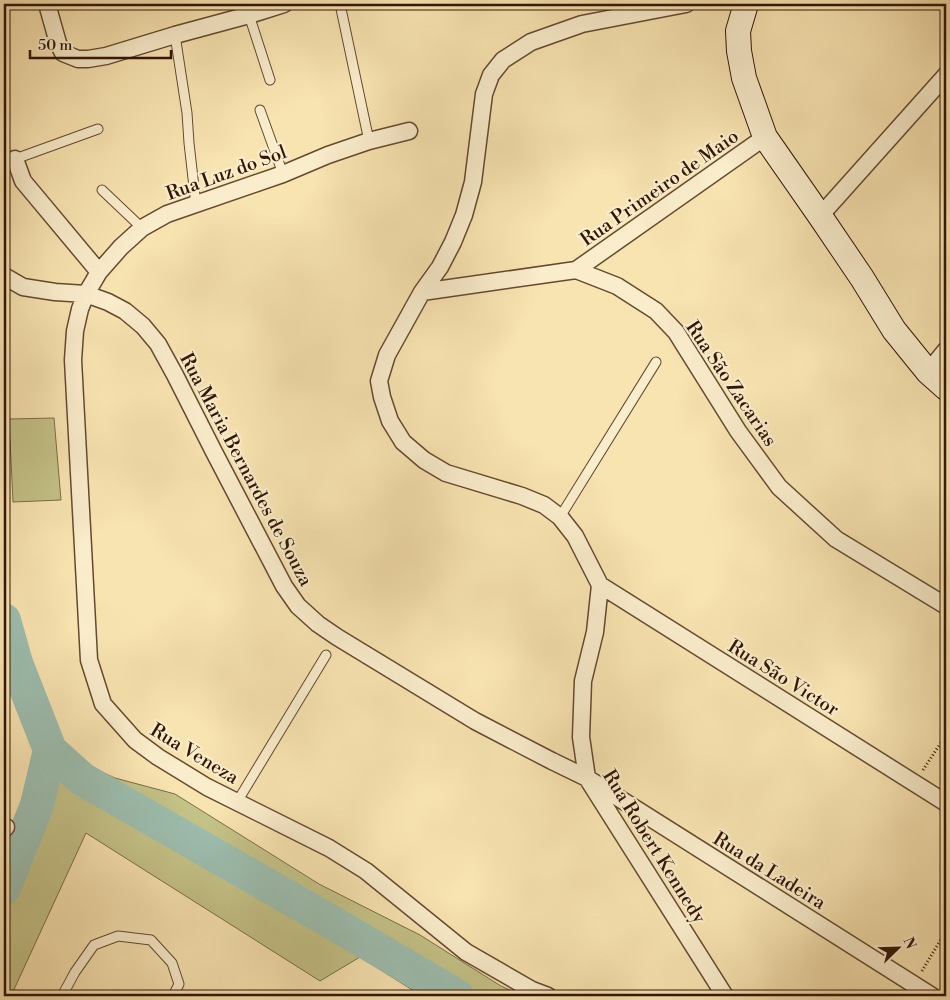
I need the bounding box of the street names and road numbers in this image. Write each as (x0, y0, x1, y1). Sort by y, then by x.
street label: Rua Primeiro de Maio (576, 124, 743, 252)
street label: Rua Luz do Sol (163, 140, 290, 206)
street label: Rua São Zacarias (680, 316, 782, 451)
street label: Rua Maria Bernardes de Souza (174, 349, 318, 591)
street label: Rua São Victor (724, 634, 843, 722)
street label: Rua Veneza (146, 718, 243, 790)
street label: Rua Robert Kennedy (597, 765, 712, 929)
street label: Rua da Ladeira (709, 827, 831, 915)

